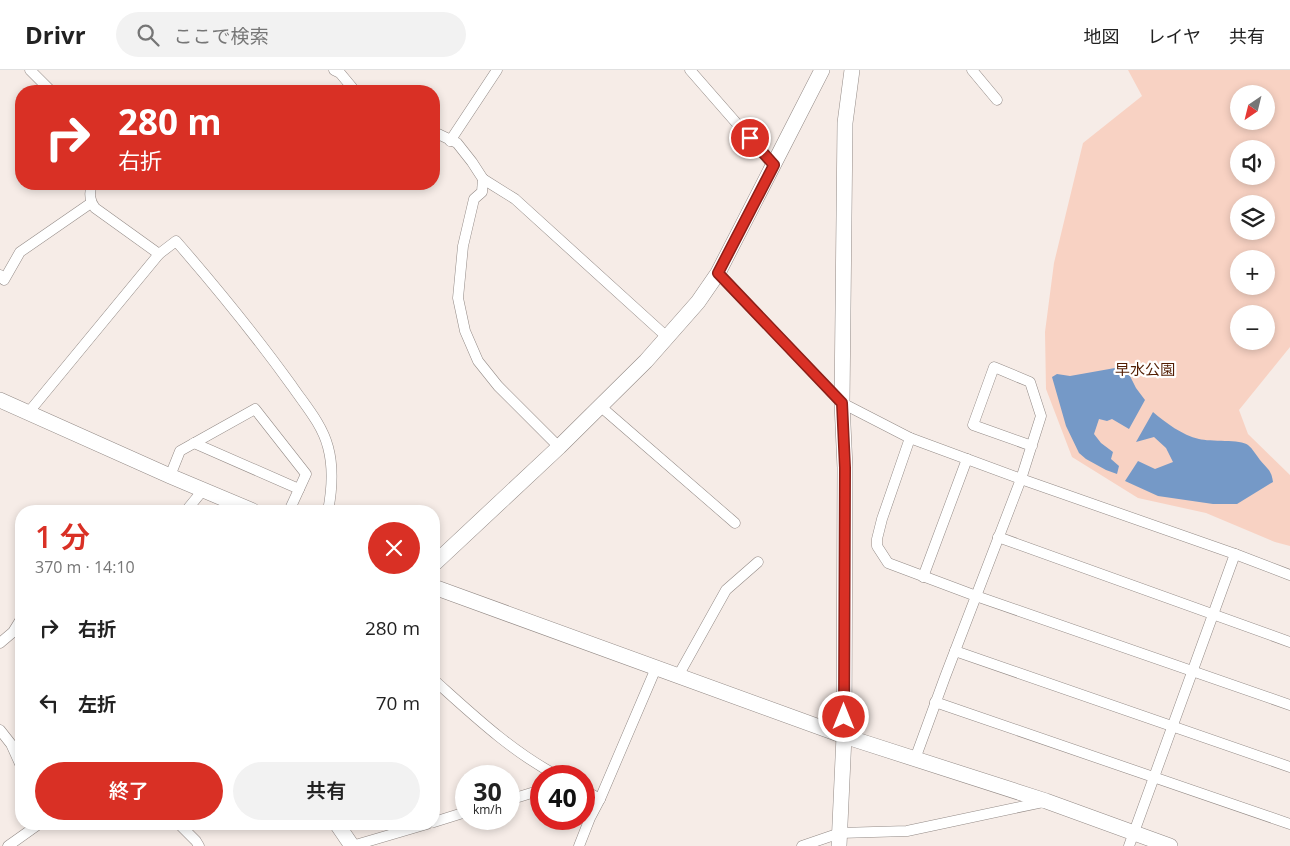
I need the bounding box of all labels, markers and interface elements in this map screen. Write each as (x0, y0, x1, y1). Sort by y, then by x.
search box (116, 12, 466, 57)
text: Drivr (25, 18, 86, 51)
icon: search (134, 21, 162, 49)
text: ここで検索 (174, 23, 269, 49)
text: 地図 (1084, 24, 1120, 48)
text: レイヤ (1148, 24, 1201, 48)
text: 共有 (1229, 24, 1265, 48)
north arrow (1230, 85, 1275, 130)
map controls (1230, 85, 1275, 350)
text: 280 m (118, 98, 222, 145)
icon: right (35, 105, 100, 170)
pin (729, 117, 771, 159)
icon: arrive (736, 124, 764, 152)
button: sound (1230, 140, 1275, 185)
text: 右折 (118, 145, 162, 175)
button: layers (1230, 195, 1275, 240)
button: + (1230, 250, 1275, 295)
button: − (1230, 305, 1275, 350)
park label: 早水公園 (1115, 359, 1175, 379)
text: 1 分 (35, 516, 90, 557)
button: close (368, 522, 420, 574)
text: 370 m · 14:10 (35, 556, 135, 578)
icon: right (35, 614, 63, 642)
text: 280 m (365, 615, 420, 641)
text: 右折 (78, 616, 116, 642)
icon: left (35, 689, 63, 717)
text: 70 m (376, 690, 420, 716)
position arrow (817, 690, 869, 742)
text: 左折 (78, 691, 116, 717)
button: 終了 (35, 762, 223, 820)
button: 共有 (233, 762, 420, 820)
speed limit sign: 40 (530, 765, 595, 830)
text: 30 (473, 774, 502, 808)
text: km/h (473, 801, 502, 818)

